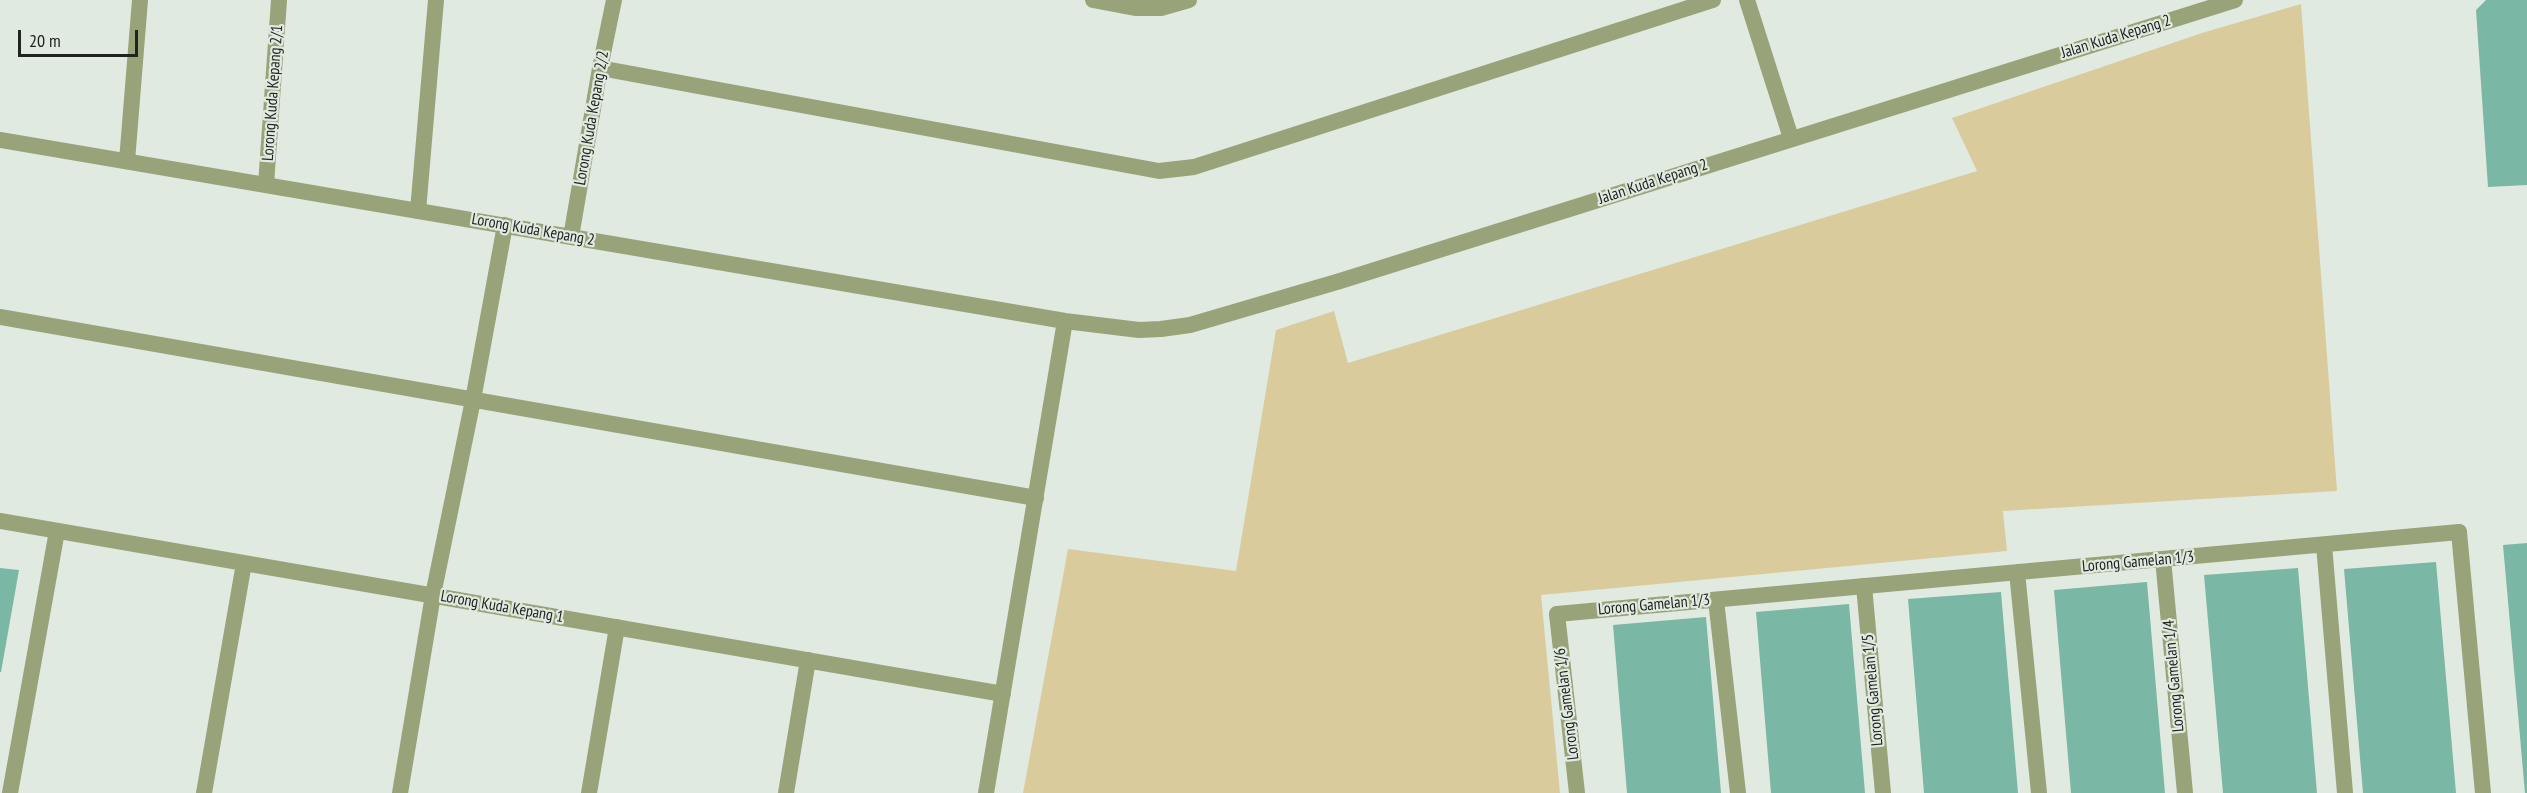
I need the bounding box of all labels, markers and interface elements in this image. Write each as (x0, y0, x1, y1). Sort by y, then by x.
street label: Jalan Kuda Kepang 2 (2059, 11, 2173, 63)
scale bar (21, 18, 141, 56)
street label: Lorong Kuda Kepang 2/1 (259, 24, 287, 162)
text: 20 m (29, 29, 61, 52)
street label: Lorong Kuda Kepang 2/2 (571, 49, 613, 187)
street label: Jalan Kuda Kepang 2 (1596, 155, 1710, 209)
street label: Lorong Kuda Kepang 2 (470, 210, 596, 250)
street label: Lorong Gamelan 1/3 (2081, 548, 2195, 576)
street label: Lorong Kuda Kepang 1 (439, 587, 565, 627)
street label: Lorong Gamelan 1/3 (1597, 591, 1711, 619)
street label: Lorong Gamelan 1/4 (2160, 619, 2188, 733)
street label: Lorong Gamelan 1/5 (1859, 633, 1887, 747)
street label: Lorong Gamelan 1/6 (1551, 647, 1583, 761)

